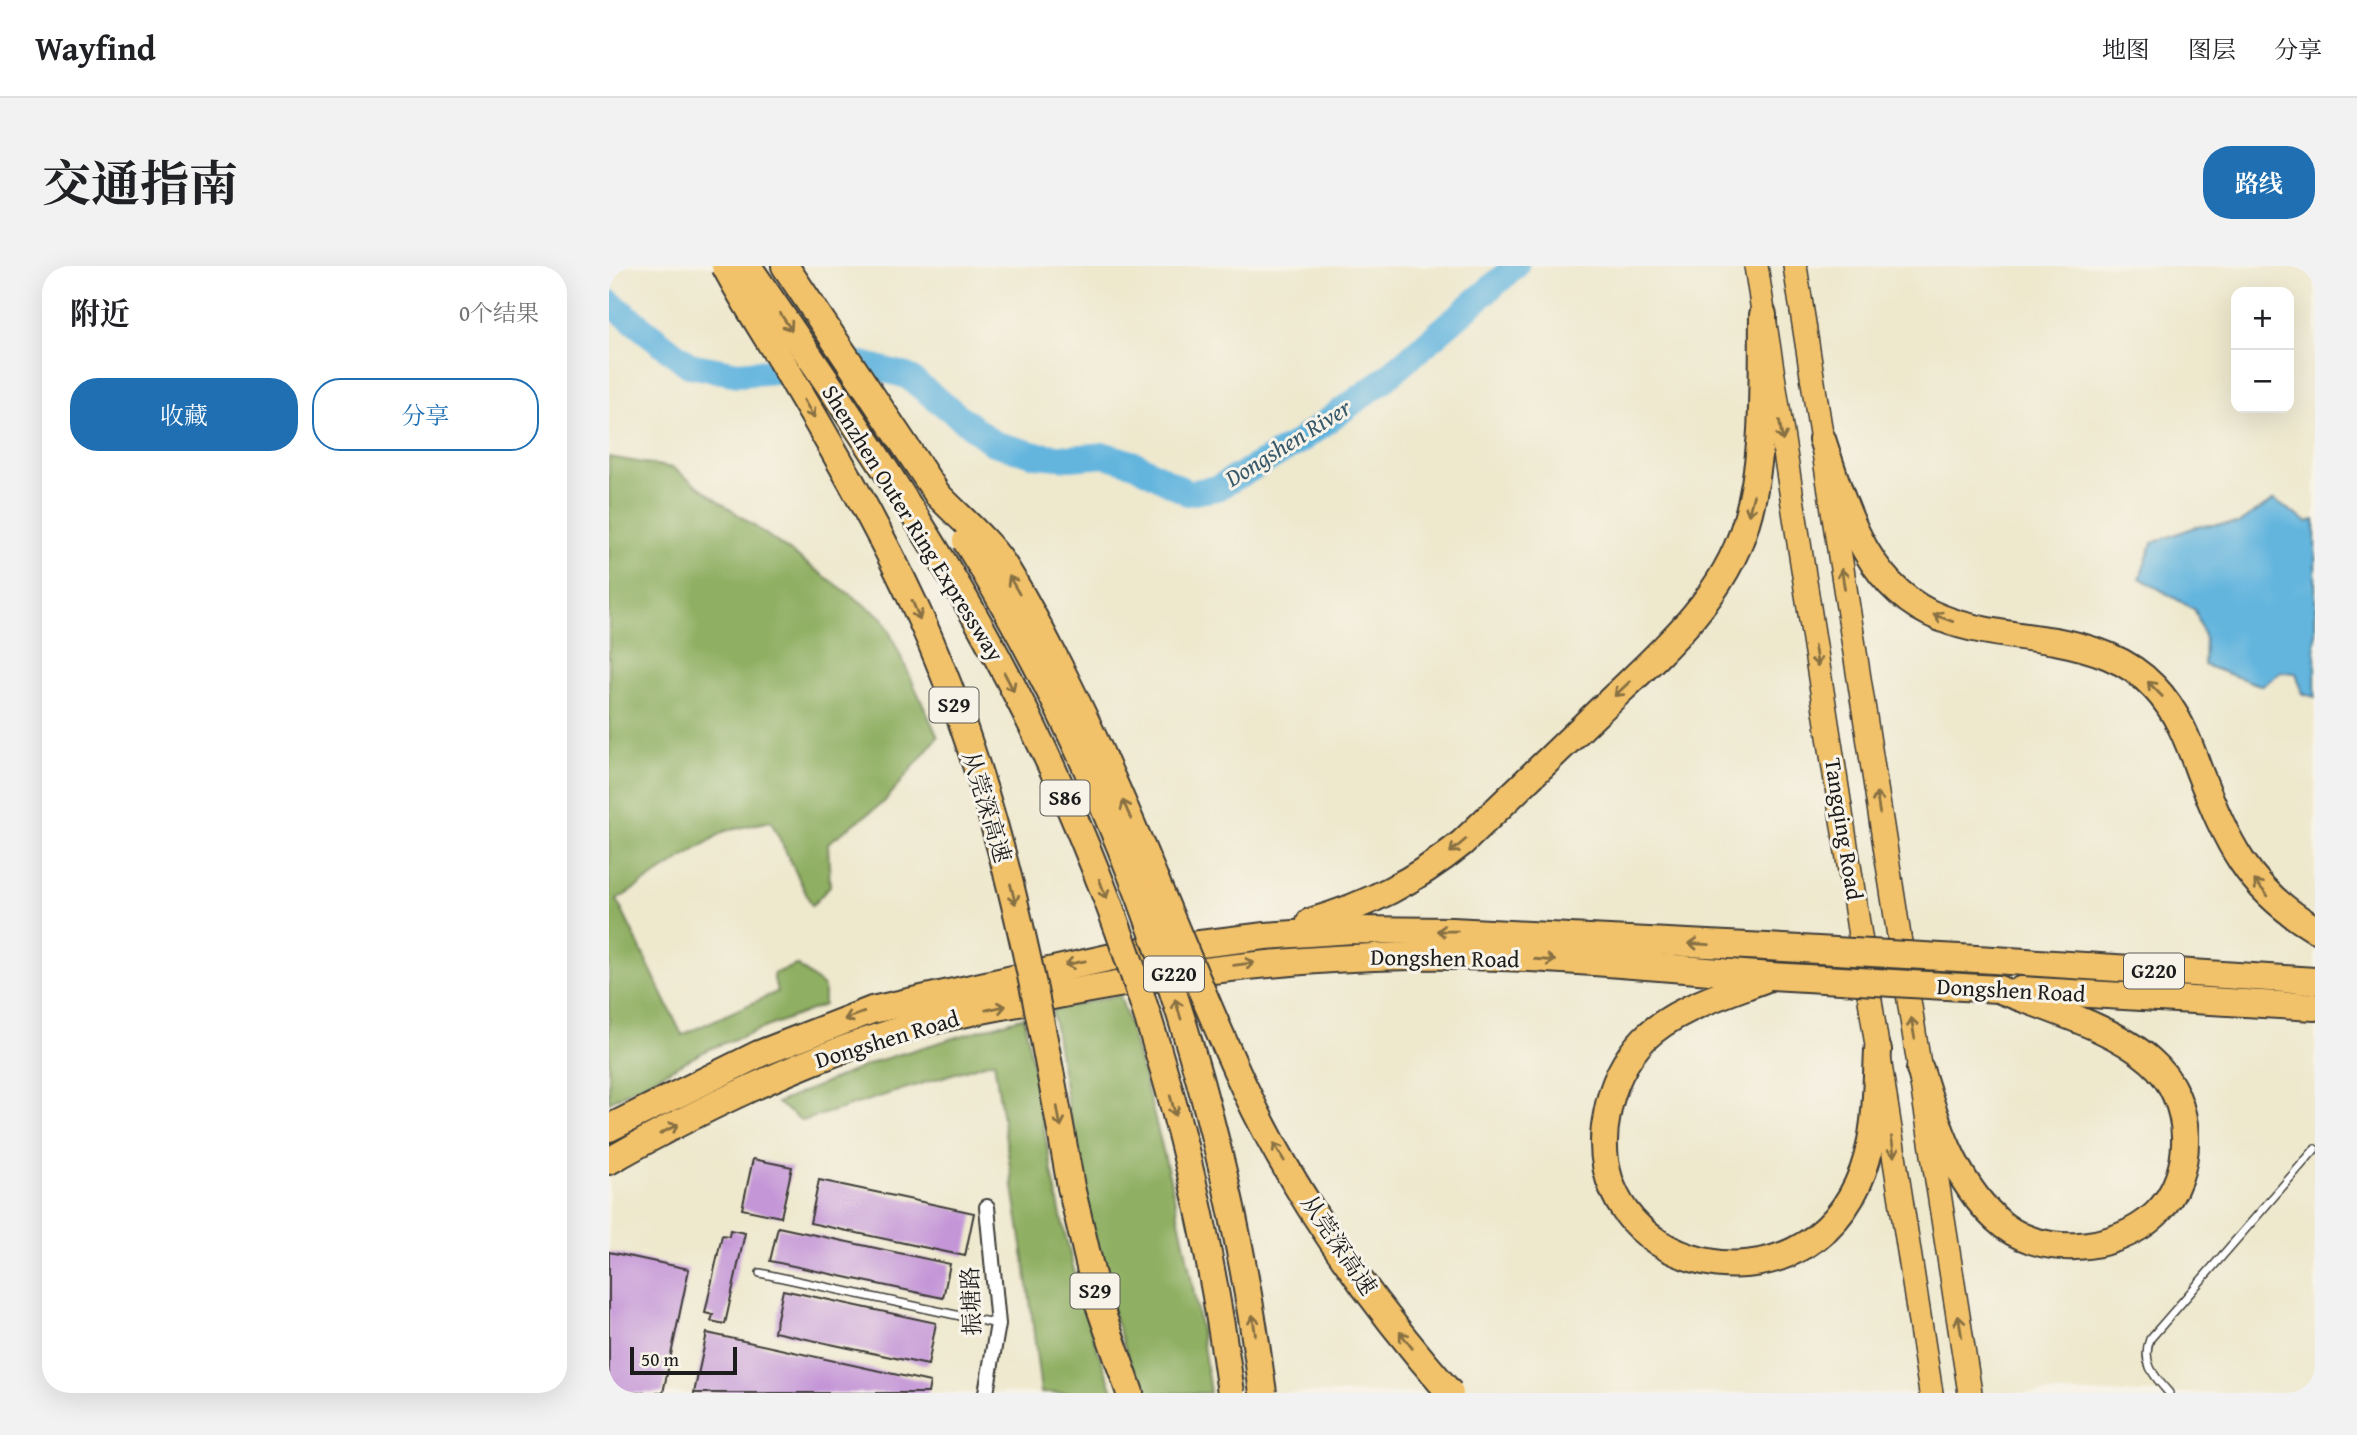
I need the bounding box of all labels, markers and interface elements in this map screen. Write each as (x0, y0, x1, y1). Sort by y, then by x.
text: Wayfind (35, 24, 156, 72)
text: 地图 (2102, 32, 2150, 67)
text: 图层 (2188, 32, 2236, 67)
text: 分享 (2274, 32, 2322, 67)
button: 路线 (2203, 146, 2315, 219)
text: 交通指南 (42, 147, 238, 219)
map controls (2231, 287, 2294, 413)
button: + (2231, 287, 2294, 350)
text: 附近 (70, 291, 130, 335)
text: 0个结果 (459, 296, 539, 329)
one-way arrow (779, 312, 793, 332)
button: − (2231, 350, 2294, 413)
button: 收藏 (70, 378, 298, 451)
button: 分享 (312, 378, 539, 451)
street label: Shenzhen Outer Ring Expressway (814, 378, 1013, 668)
water label: Dongshen River (1217, 389, 1358, 496)
one-way arrow (803, 398, 816, 419)
one-way arrow (1775, 419, 1788, 442)
one-way arrow (1743, 493, 1757, 516)
one-way arrow (1837, 568, 1850, 590)
one-way arrow (1007, 575, 1021, 595)
one-way arrow (910, 599, 923, 620)
one-way arrow (1933, 611, 1955, 623)
one-way arrow (1810, 644, 1823, 667)
one-way arrow (1003, 671, 1017, 692)
one-way arrow (1614, 680, 1631, 697)
one-way arrow (2147, 681, 2164, 698)
road number: S29 (929, 688, 979, 723)
street label: 从莞深高速 (955, 747, 1020, 867)
street label: Tangqing Road (1817, 756, 1872, 903)
road number: S86 (1041, 780, 1089, 816)
one-way arrow (1872, 792, 1885, 815)
one-way arrow (1120, 800, 1133, 821)
one-way arrow (1449, 838, 1467, 854)
one-way arrow (1098, 878, 1111, 900)
one-way arrow (2253, 879, 2269, 897)
one-way arrow (1007, 883, 1020, 905)
one-way arrow (1436, 924, 1459, 938)
one-way arrow (1688, 937, 1711, 950)
street label: Dongshen Road (1370, 940, 1521, 975)
one-way arrow (1533, 954, 1556, 967)
road number: G220 (2124, 954, 2184, 988)
road number: G220 (1144, 956, 1204, 992)
one-way arrow (1064, 957, 1087, 971)
one-way arrow (1232, 958, 1255, 971)
street label: Dongshen Road (1936, 969, 2087, 1010)
one-way arrow (1170, 999, 1183, 1021)
one-way arrow (984, 1000, 1007, 1014)
street label: Dongshen Road (811, 1001, 964, 1076)
one-way arrow (844, 1011, 865, 1024)
one-way arrow (1907, 1017, 1920, 1040)
one-way arrow (1167, 1094, 1180, 1116)
one-way arrow (1053, 1105, 1066, 1128)
one-way arrow (658, 1121, 679, 1135)
one-way arrow (1887, 1135, 1900, 1158)
one-way arrow (1271, 1142, 1285, 1162)
street label: 从莞深高速 (1294, 1188, 1385, 1302)
street label: 振塘路 (953, 1266, 988, 1336)
road number: S29 (1071, 1273, 1119, 1308)
one-way arrow (1247, 1315, 1260, 1337)
one-way arrow (1953, 1315, 1966, 1337)
one-way arrow (1399, 1331, 1414, 1350)
scale bar (630, 1344, 737, 1376)
text: 50 m (641, 1345, 679, 1373)

